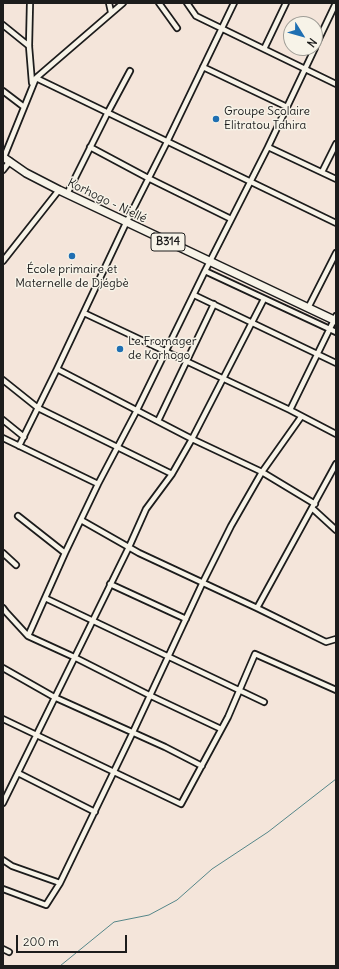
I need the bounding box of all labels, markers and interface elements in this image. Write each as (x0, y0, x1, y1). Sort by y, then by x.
north arrow (283, 16, 323, 56)
text: N (304, 35, 320, 50)
place label: Groupe Scolaire Elitratou Tahira (224, 105, 310, 133)
marker: Groupe Scolaire Elitratou Tahira (211, 114, 221, 124)
street label: Korhogo - Niellé (65, 176, 149, 226)
road number: B314 (151, 233, 185, 251)
marker: École primaire et Maternelle de Djégbè (67, 251, 77, 261)
place label: École primaire et Maternelle de Djégbè (15, 263, 129, 291)
place label: Le Fromager de Korhogo (128, 335, 197, 363)
marker: Le Fromager de Korhogo (115, 344, 125, 354)
scale bar (18, 927, 129, 953)
text: 200 m (23, 934, 59, 949)

